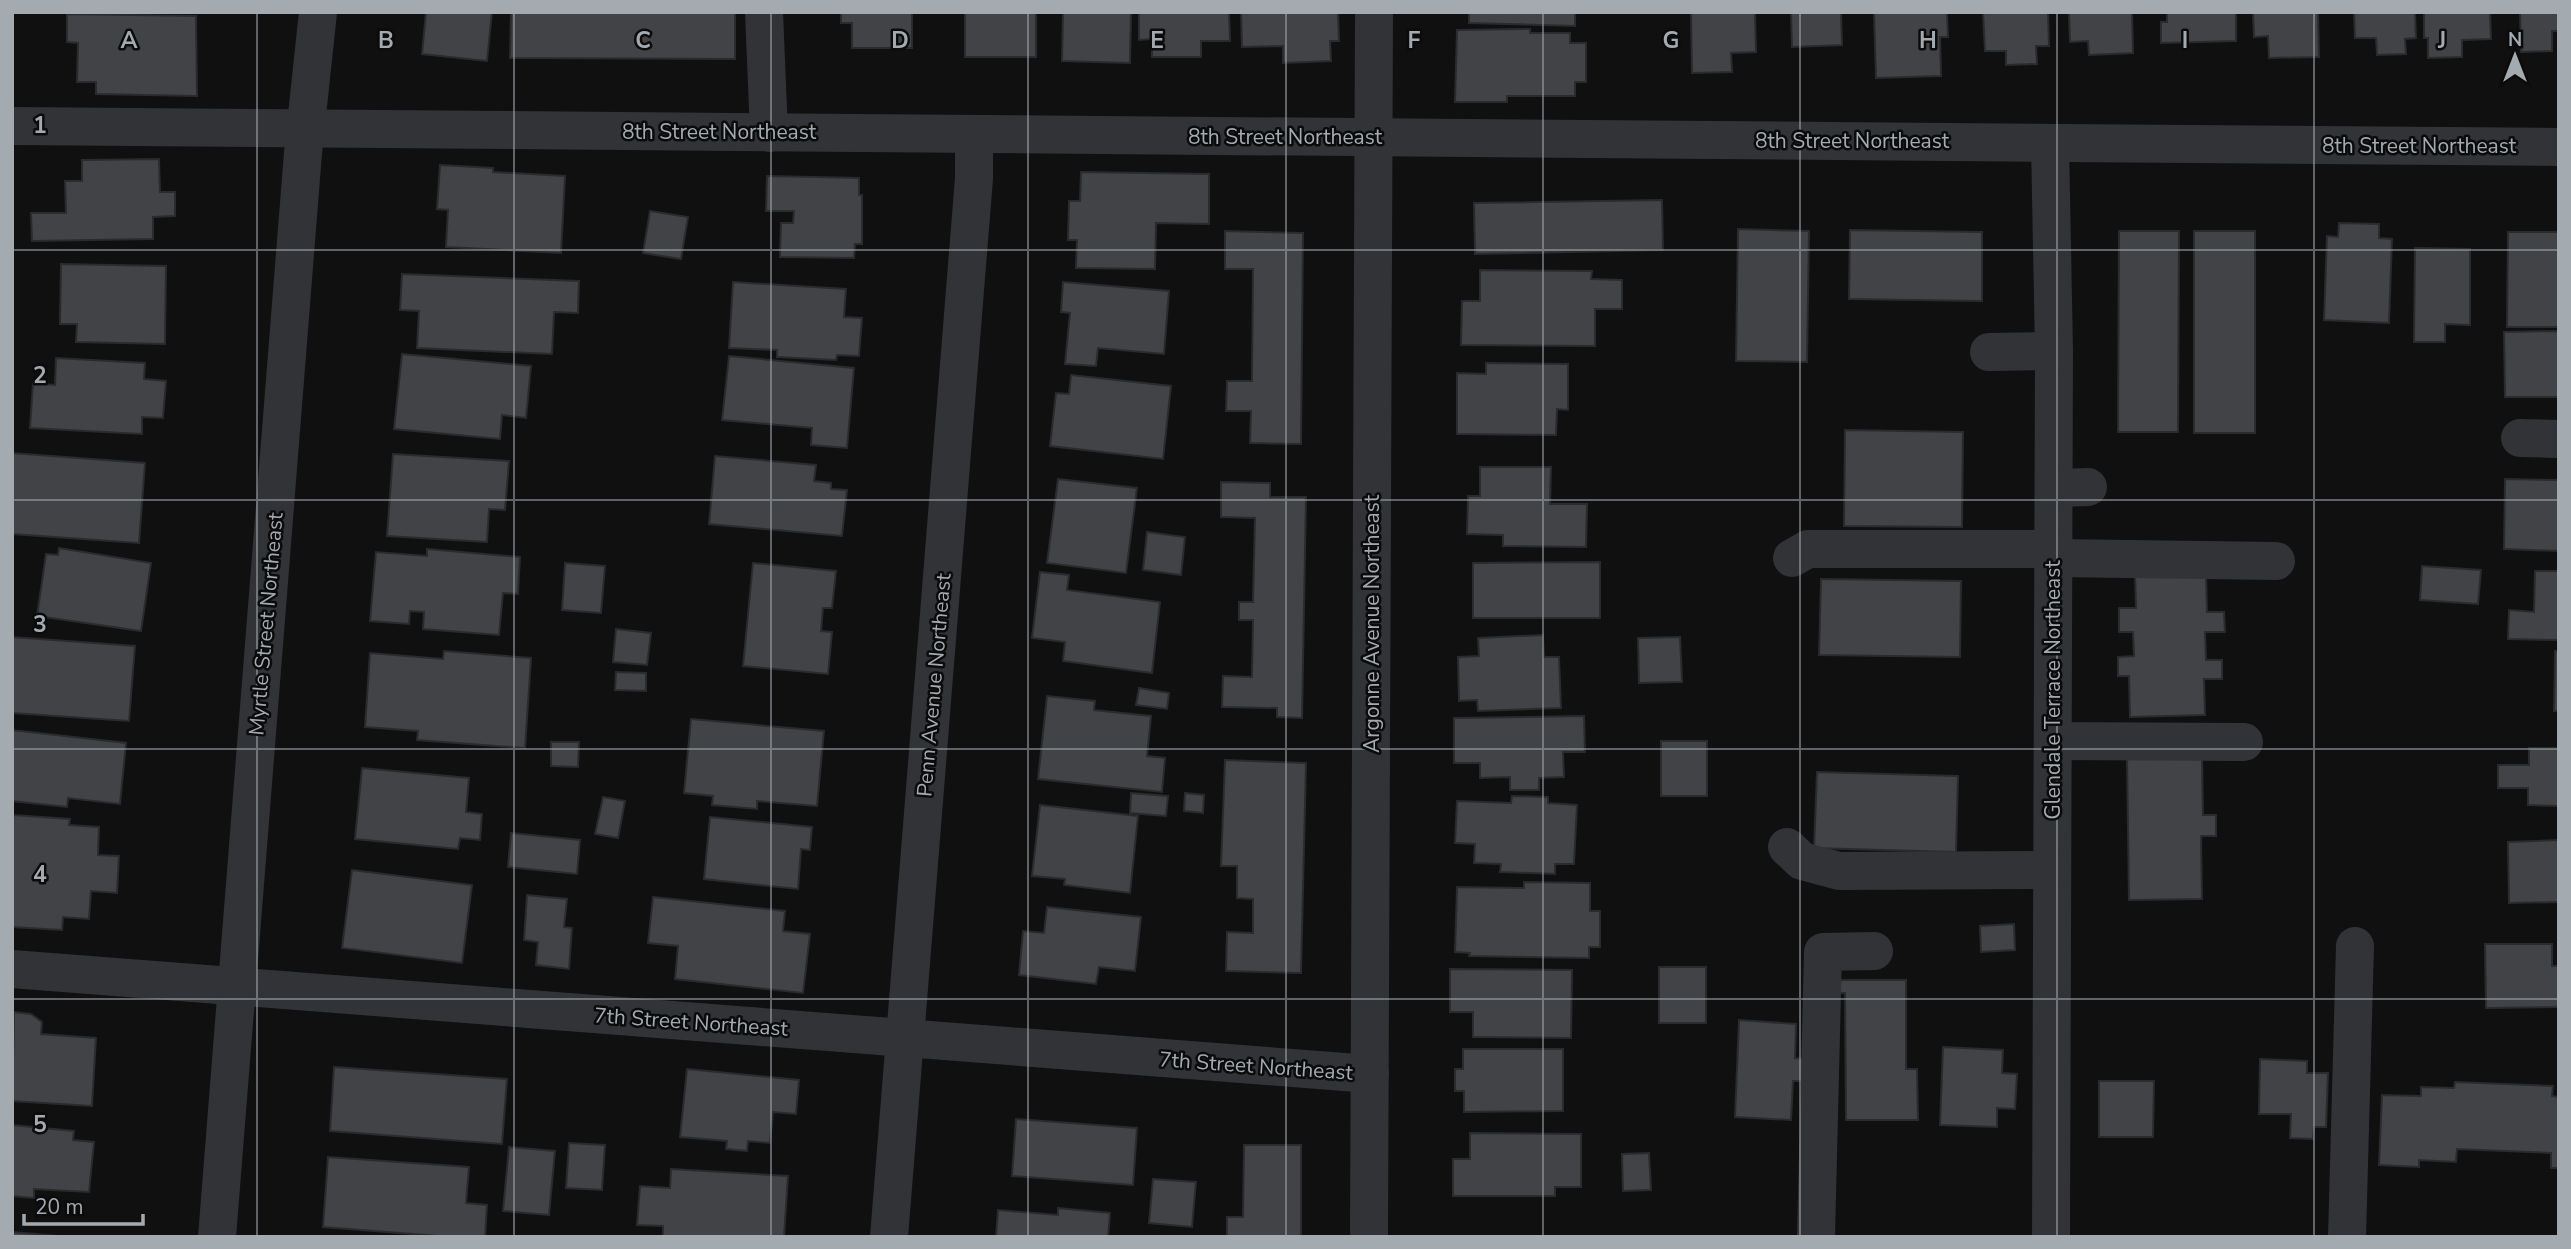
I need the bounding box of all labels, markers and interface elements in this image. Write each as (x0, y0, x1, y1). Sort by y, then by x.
north arrow (2480, 21, 2550, 91)
text: A (120, 25, 138, 56)
text: B (378, 25, 394, 56)
text: C (635, 25, 651, 56)
text: D (891, 25, 909, 56)
text: E (1150, 25, 1164, 56)
text: F (1408, 25, 1421, 56)
text: G (1663, 25, 1679, 56)
text: H (1919, 25, 1937, 56)
text: I (2182, 25, 2188, 56)
text: J (2437, 25, 2446, 56)
text: N (2508, 27, 2522, 53)
text: 1 (33, 110, 47, 141)
street label: 8th Street Northeast (622, 118, 817, 146)
street label: 8th Street Northeast (1188, 123, 1383, 151)
street label: 8th Street Northeast (1755, 127, 1950, 155)
street label: 8th Street Northeast (2322, 132, 2517, 160)
text: 2 (33, 360, 47, 391)
street label: Argonne Avenue Northeast (1358, 494, 1386, 753)
street label: Myrtle Street Northeast (242, 511, 290, 737)
street label: Glendale Terrace Northeast (2039, 560, 2067, 820)
street label: Penn Avenue Northeast (910, 571, 958, 798)
text: 3 (33, 609, 47, 640)
text: 4 (33, 859, 47, 890)
street label: 7th Street Northeast (593, 1001, 789, 1043)
street label: 7th Street Northeast (1158, 1045, 1354, 1087)
text: 5 (33, 1109, 47, 1140)
scale bar (24, 1182, 144, 1226)
text: 20 m (35, 1193, 84, 1221)

